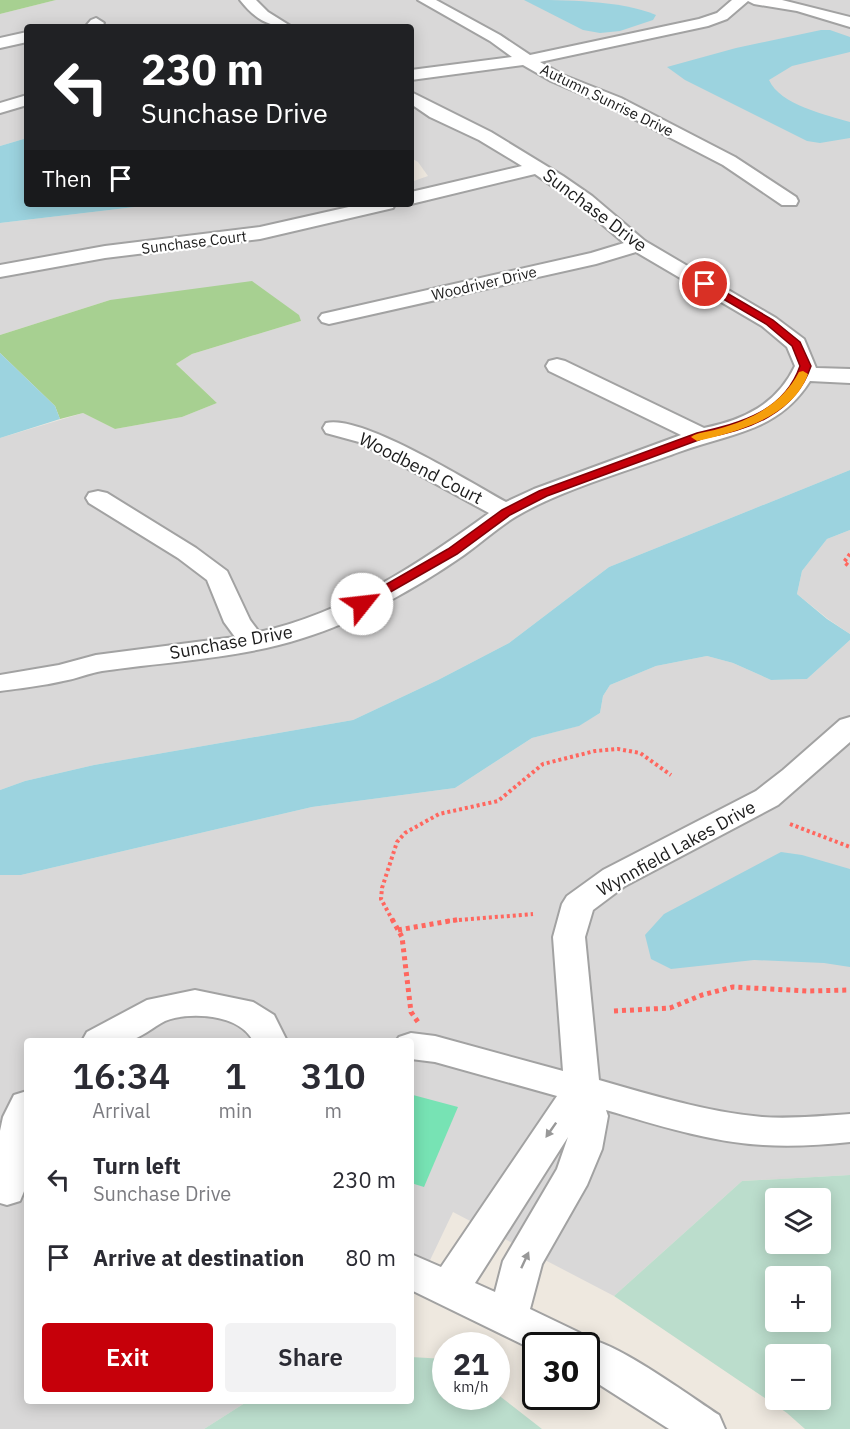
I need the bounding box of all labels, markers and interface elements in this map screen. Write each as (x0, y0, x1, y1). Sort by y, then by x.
text: 230 m (141, 42, 264, 97)
icon: left (42, 48, 120, 126)
street label: Autumn Sunrise Drive (537, 59, 677, 141)
text: Sunchase Drive (141, 95, 328, 130)
icon: arrive (104, 162, 137, 195)
street label: Sunchase Drive (538, 163, 652, 257)
text: Then (42, 164, 92, 193)
street label: Sunchase Court (140, 226, 248, 258)
pin (679, 258, 730, 309)
street label: Woodriver Drive (430, 262, 538, 304)
icon: arrive (688, 267, 721, 300)
street label: Woodbend Court (355, 427, 487, 509)
position arrow (330, 572, 394, 636)
street label: Sunchase Drive (168, 620, 294, 664)
street label: Wynnfield Lakes Drive (593, 795, 759, 901)
text: 16:34 (72, 1052, 170, 1099)
text: 1 (225, 1052, 246, 1099)
text: 310 (301, 1052, 366, 1099)
text: Arrival (92, 1097, 150, 1124)
text: min (219, 1097, 252, 1124)
text: m (324, 1097, 342, 1124)
one-way arrow (546, 1122, 557, 1138)
text: Turn left (93, 1151, 181, 1180)
icon: left (42, 1163, 75, 1196)
text: 230 m (332, 1165, 396, 1194)
text: Sunchase Drive (93, 1180, 231, 1207)
map controls (765, 1188, 831, 1410)
button: layers (765, 1188, 831, 1254)
icon: arrive (42, 1241, 75, 1274)
text: Arrive at destination (93, 1243, 304, 1272)
text: 80 m (345, 1243, 396, 1272)
one-way arrow (519, 1251, 529, 1269)
button: + (765, 1266, 831, 1332)
button: Exit (42, 1323, 213, 1392)
button: Share (225, 1323, 396, 1392)
speed limit sign: 30 (522, 1332, 600, 1410)
text: 21 (453, 1344, 489, 1383)
button: − (765, 1344, 831, 1410)
text: km/h (453, 1377, 489, 1396)

